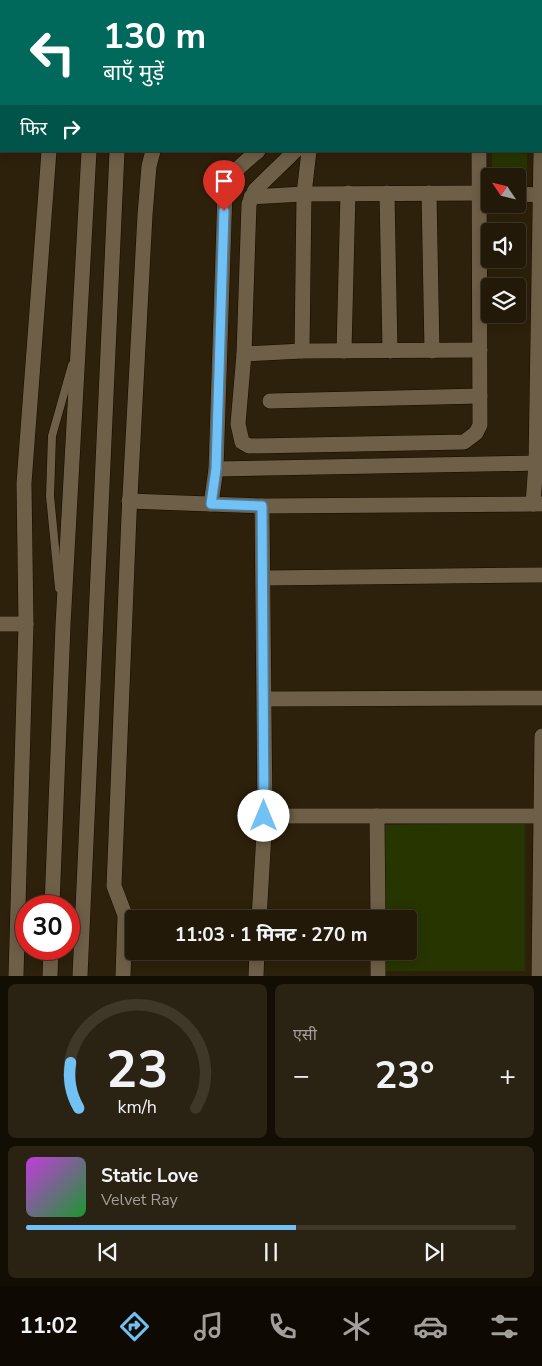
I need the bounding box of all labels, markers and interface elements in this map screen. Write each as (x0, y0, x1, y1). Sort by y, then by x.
text: 130 m (103, 13, 206, 60)
icon: left (20, 20, 85, 85)
text: बाएँ मुड़ें (103, 58, 164, 88)
icon: right (57, 115, 85, 143)
text: फिर (20, 116, 47, 142)
pin (203, 160, 245, 211)
icon: arrive (210, 167, 238, 195)
north arrow (481, 168, 526, 212)
map controls (481, 168, 526, 323)
button: sound (481, 223, 526, 268)
button: layers (481, 278, 526, 323)
position arrow (237, 789, 289, 841)
speed limit sign: 30 (15, 895, 80, 960)
text: 11:03 · 1 मिनट · 270 m (175, 922, 367, 948)
text: एसी (293, 1024, 317, 1046)
text: 23 (106, 1034, 169, 1105)
text: 23° (374, 1050, 435, 1101)
text: − (293, 1057, 310, 1095)
text: + (499, 1057, 516, 1095)
text: km/h (118, 1095, 157, 1119)
text: Static Love (101, 1163, 198, 1189)
text: Velvet Ray (101, 1189, 178, 1211)
icon: previous (94, 1238, 122, 1266)
icon: pause (257, 1238, 285, 1266)
icon: next (420, 1238, 448, 1266)
icon: directions (117, 1309, 152, 1344)
icon: music (191, 1309, 226, 1344)
icon: phone (265, 1309, 300, 1344)
icon: climate (339, 1309, 374, 1344)
icon: car (413, 1309, 448, 1344)
icon: filters (487, 1309, 522, 1344)
text: 11:02 (20, 1311, 78, 1341)

